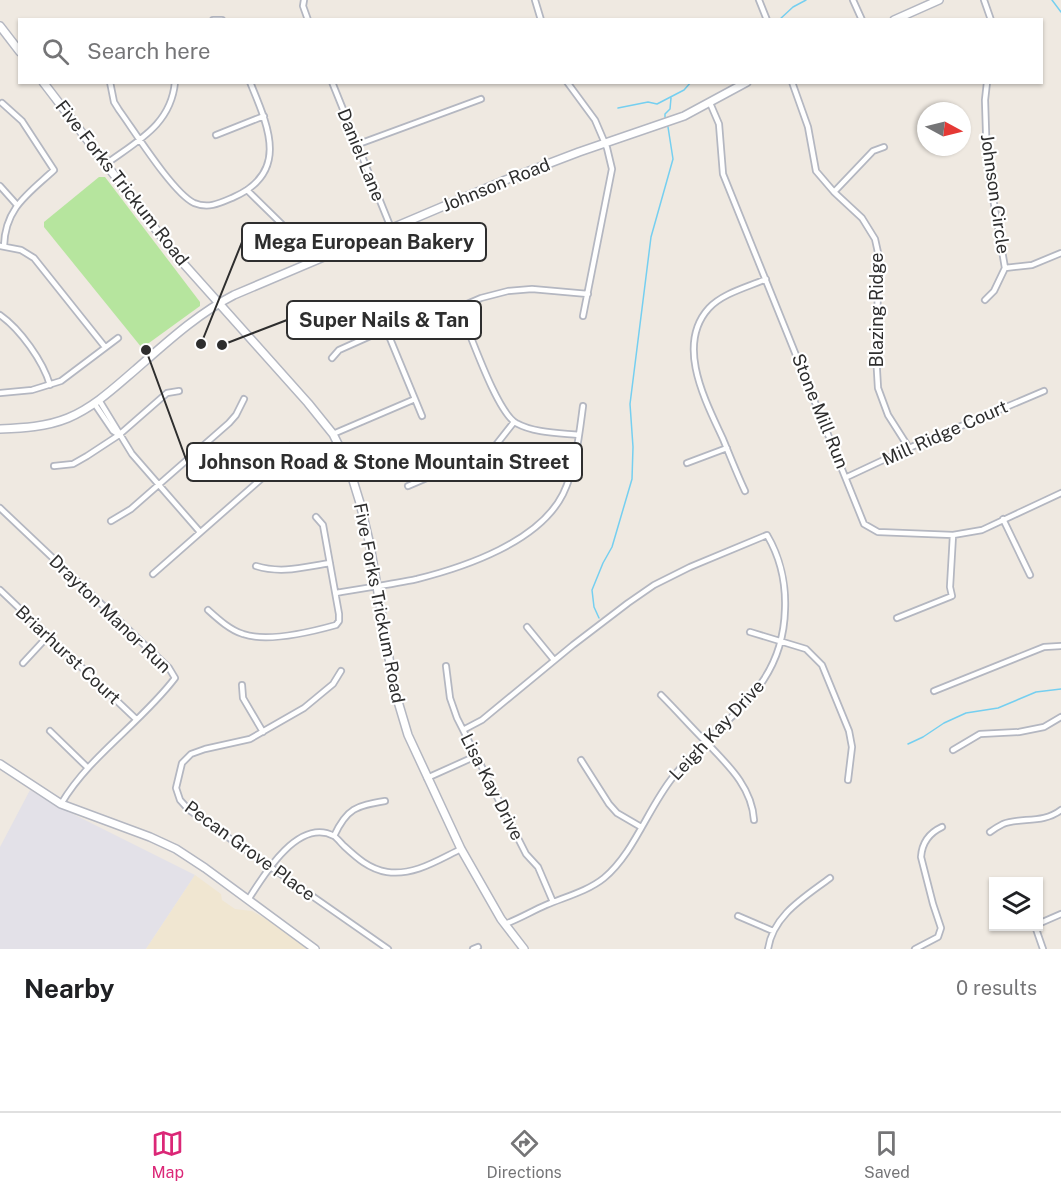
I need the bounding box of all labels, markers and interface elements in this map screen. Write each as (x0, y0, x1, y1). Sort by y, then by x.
search box (18, 18, 1043, 84)
icon: search (39, 35, 72, 68)
text: Search here (87, 38, 211, 64)
street label: Five Forks Trickum Road (51, 96, 193, 269)
north arrow (917, 102, 971, 156)
street label: Daniel Lane (333, 105, 390, 204)
street label: Johnson Circle (977, 133, 1014, 255)
street label: Johnson Road (439, 153, 553, 216)
callout: Mega European Bakery (242, 223, 486, 261)
text: Mega European Bakery (254, 230, 474, 254)
street label: Blazing Ridge (866, 253, 887, 367)
callout: Super Nails & Tan (287, 301, 481, 339)
text: Super Nails & Tan (299, 308, 469, 332)
street label: Stone Mill Run (788, 350, 853, 471)
street label: Mill Ridge Court (879, 396, 1011, 470)
callout: Johnson Road & Stone Mountain Street (187, 443, 582, 481)
text: Johnson Road & Stone Mountain Street (198, 450, 570, 474)
street label: Five Forks Trickum Road (350, 501, 409, 705)
street label: Drayton Manor Run (45, 550, 176, 677)
street label: Briarhurst Court (12, 601, 125, 709)
street label: Leigh Kay Drive (665, 675, 768, 784)
street label: Lisa Kay Drive (457, 730, 528, 844)
street label: Pecan Grove Place (181, 796, 320, 905)
map controls (989, 877, 1043, 931)
button: layers (989, 877, 1043, 931)
text: Nearby (24, 973, 114, 1004)
text: 0 results (956, 976, 1037, 1000)
tab: Map (151, 1127, 184, 1182)
tab: Directions (487, 1127, 562, 1182)
tab: Saved (864, 1127, 910, 1182)

